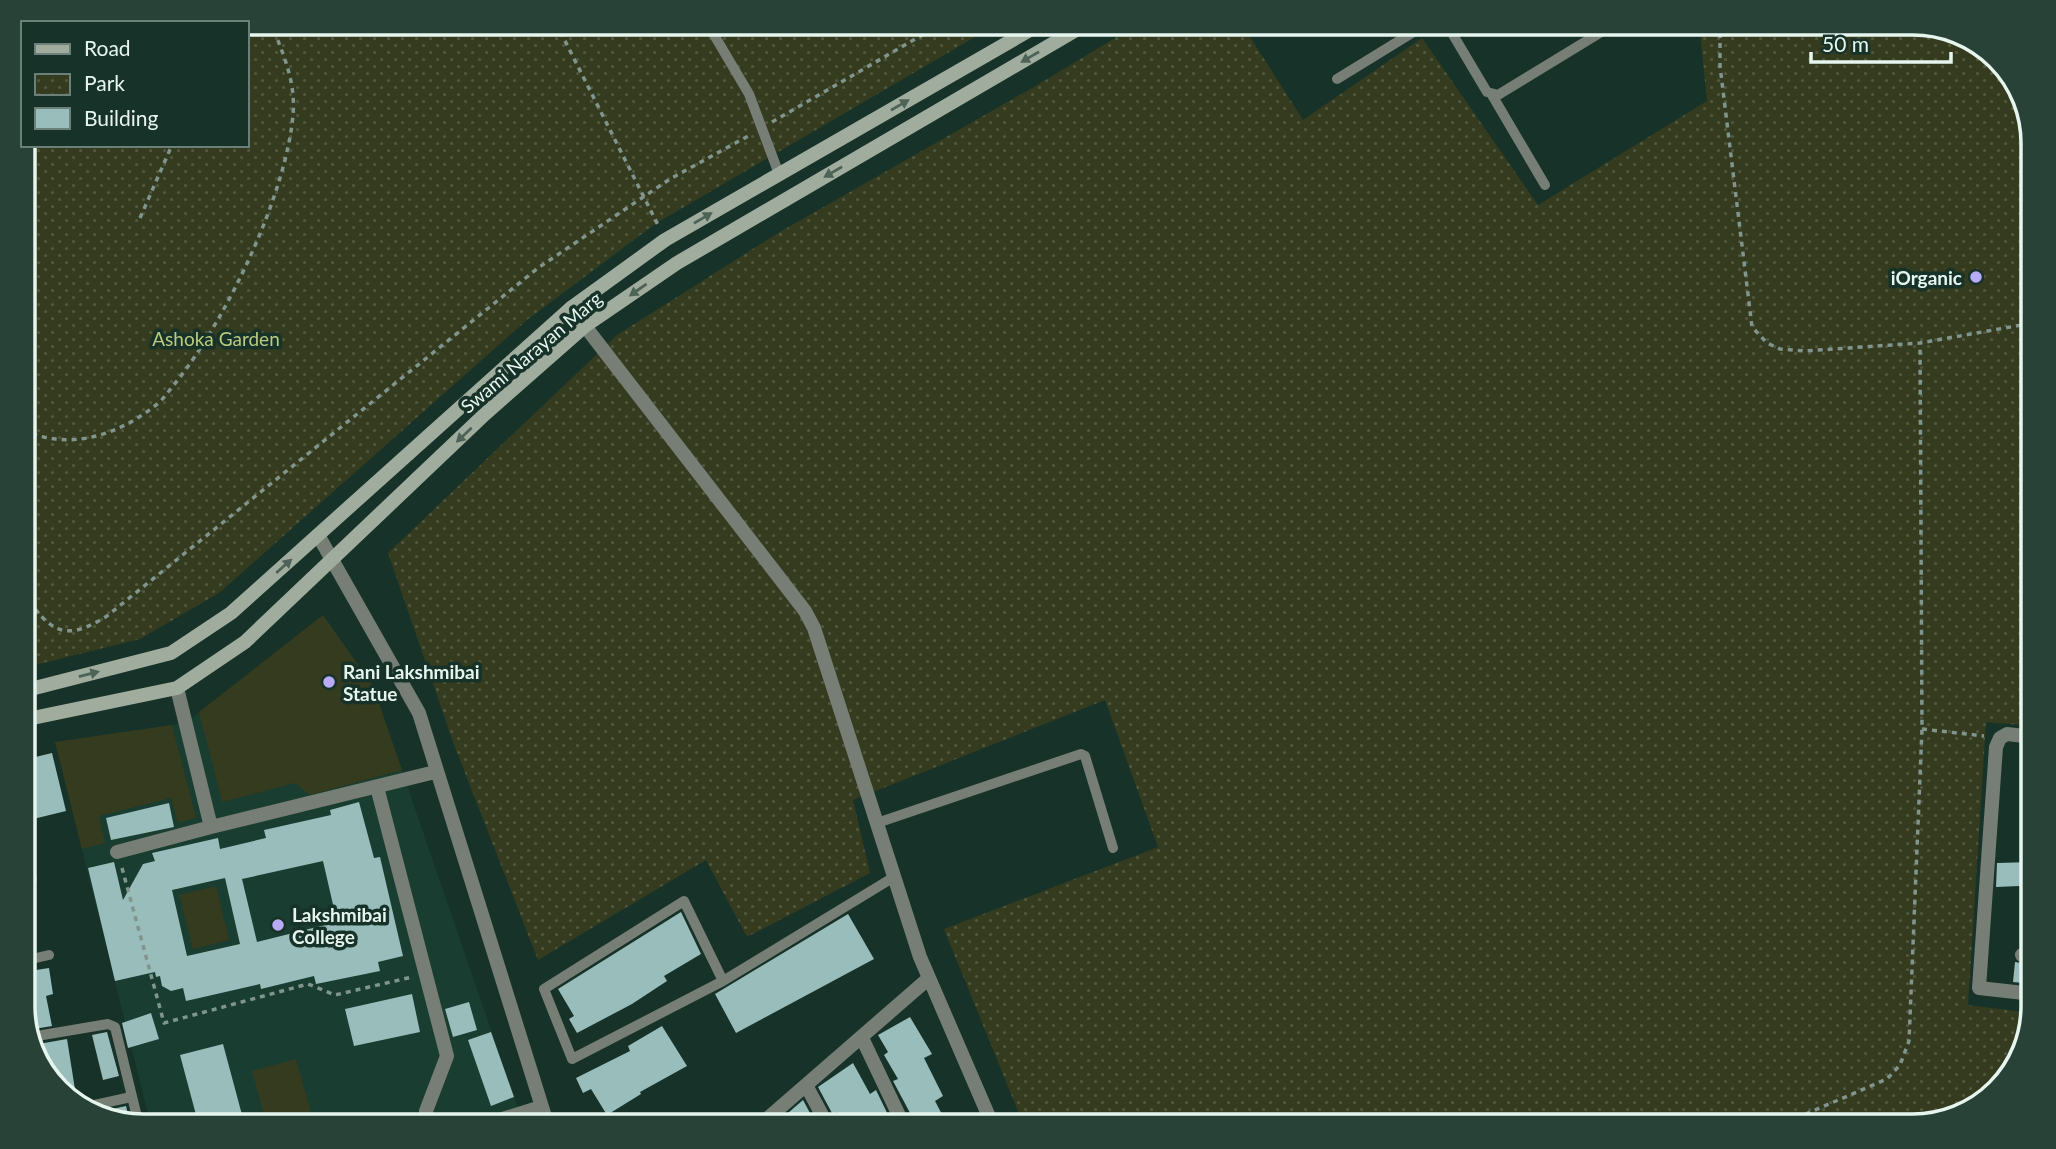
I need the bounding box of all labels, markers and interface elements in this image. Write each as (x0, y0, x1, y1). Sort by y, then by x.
legend (21, 21, 248, 147)
scale bar (1811, 21, 1951, 65)
text: 50 m (1822, 31, 1869, 56)
text: Road (84, 35, 131, 60)
one-way arrow (1020, 51, 1039, 64)
text: Park (84, 70, 125, 95)
one-way arrow (891, 98, 910, 111)
text: Building (84, 105, 159, 130)
one-way arrow (824, 166, 843, 178)
one-way arrow (694, 212, 713, 224)
place label: iOrganic (1891, 266, 1962, 289)
marker: iOrganic (1968, 269, 1984, 285)
one-way arrow (629, 283, 648, 296)
street label: Swami Narayan Marg (456, 286, 606, 418)
park label: Ashoka Garden (152, 327, 280, 350)
one-way arrow (456, 426, 473, 442)
one-way arrow (275, 558, 293, 574)
place label: Rani Lakshmibai Statue (343, 660, 480, 705)
one-way arrow (78, 668, 100, 679)
marker: Rani Lakshmibai Statue (321, 674, 337, 690)
place label: Lakshmibai College (292, 903, 387, 948)
marker: Lakshmibai College (270, 917, 286, 933)

